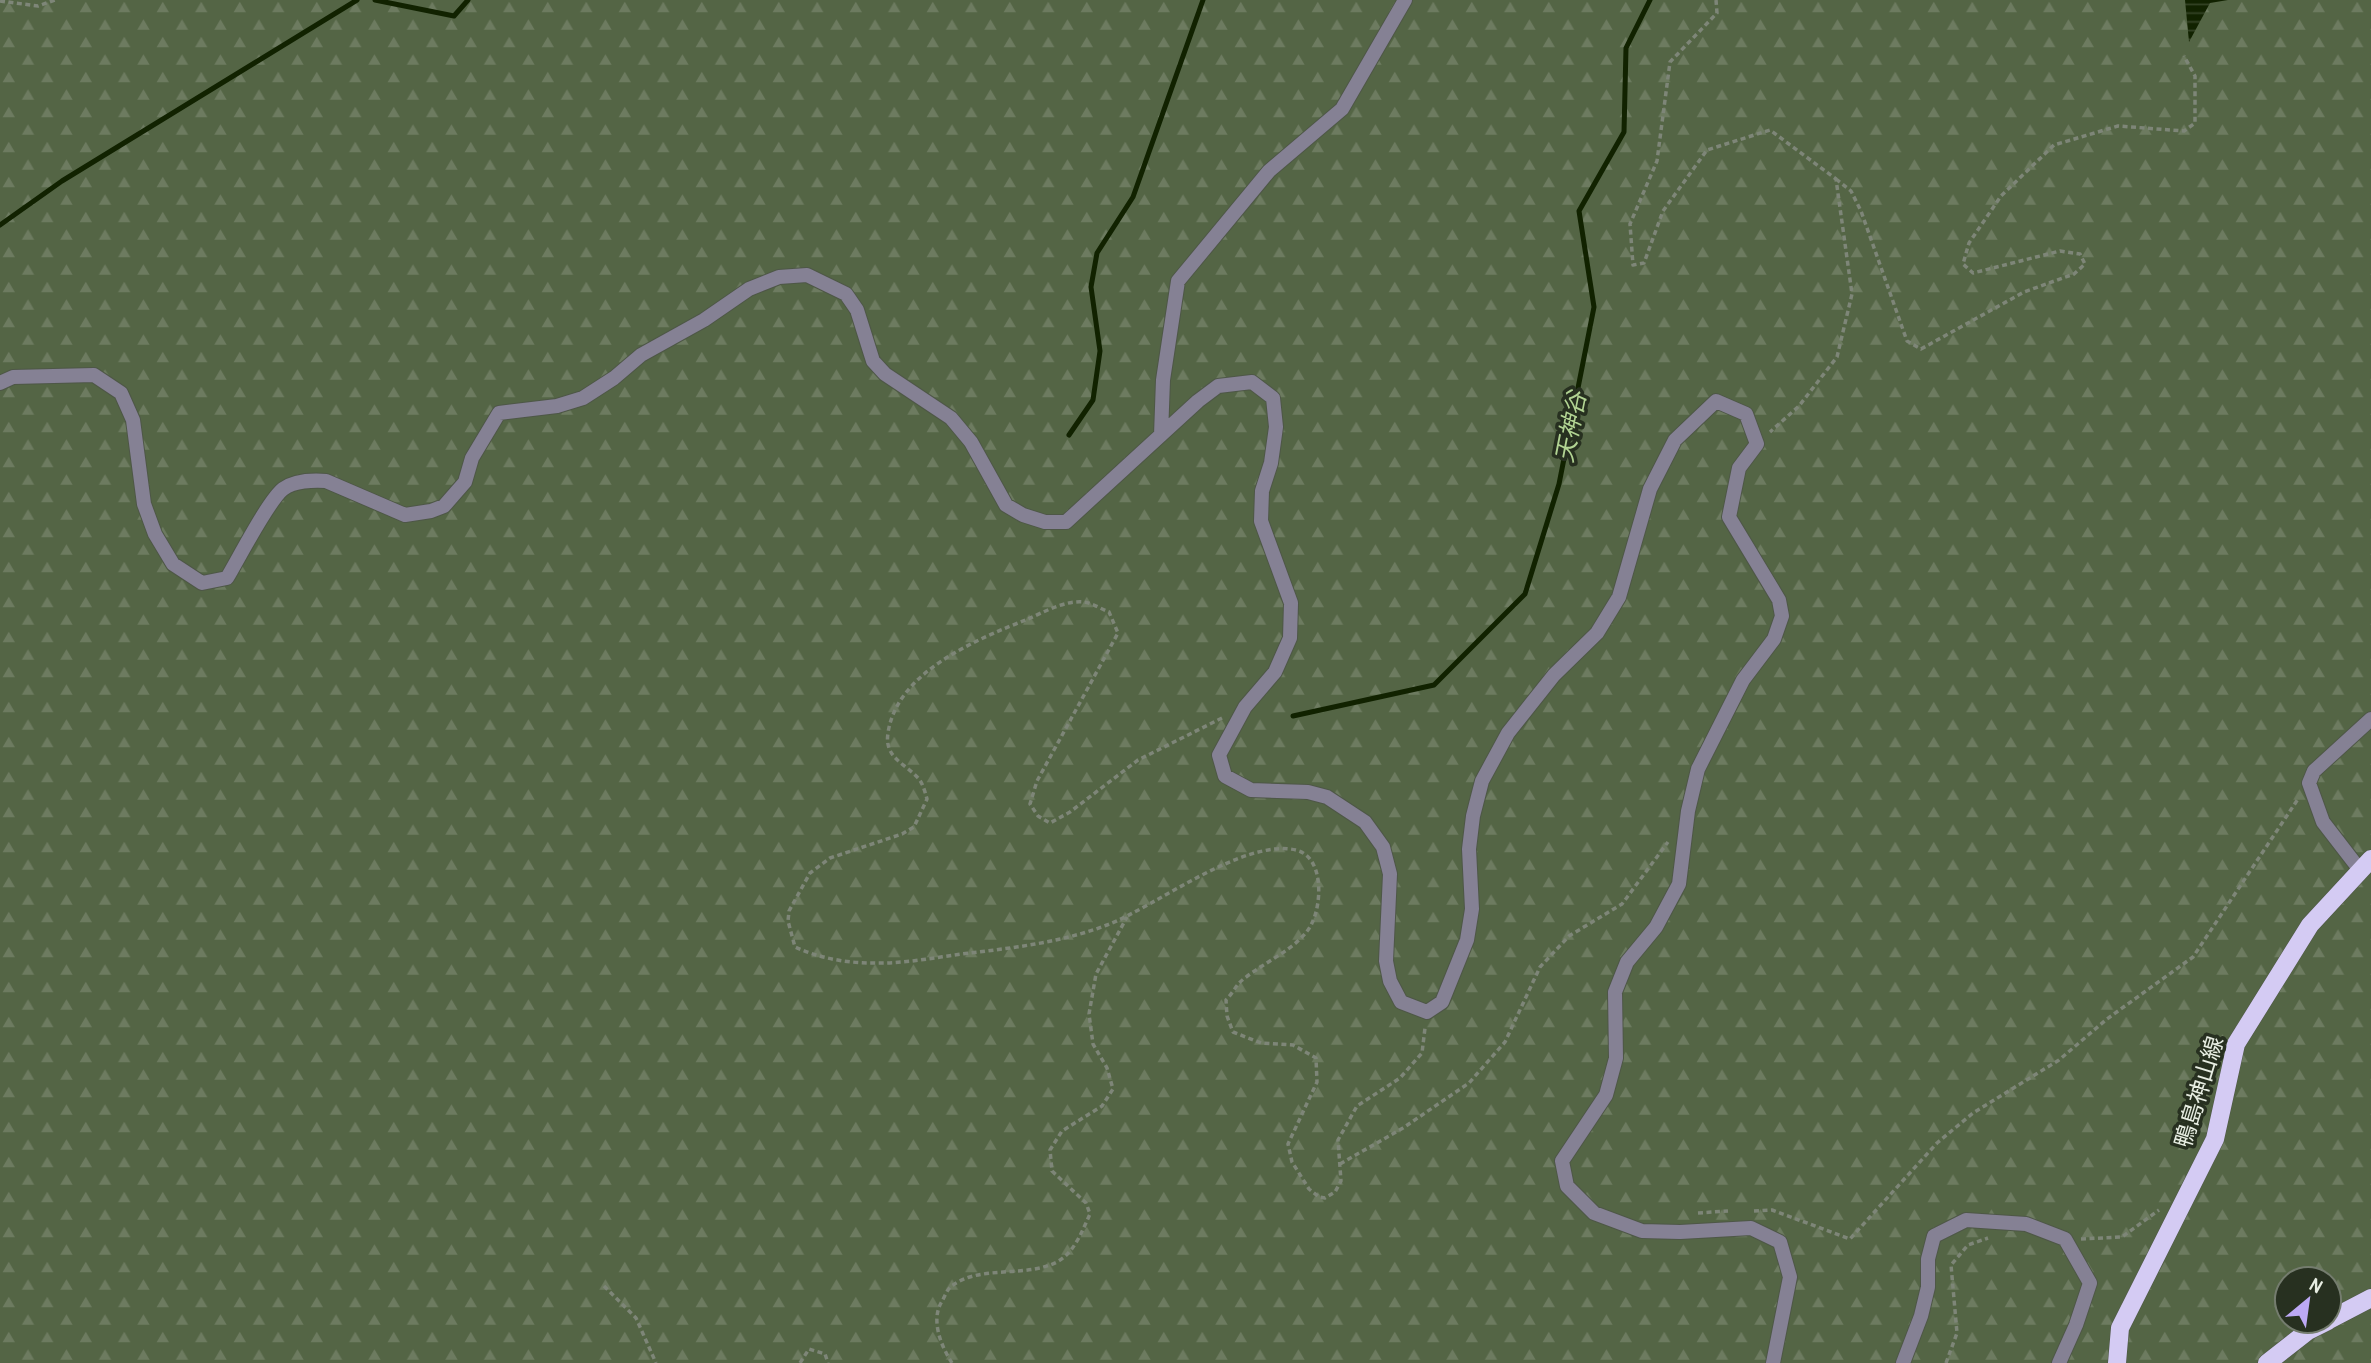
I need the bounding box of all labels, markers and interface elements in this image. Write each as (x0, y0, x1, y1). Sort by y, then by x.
water label: 天神谷 (1547, 386, 1593, 465)
street label: 鴨島神山線 (2167, 1032, 2230, 1151)
north arrow (2273, 1265, 2343, 1335)
text: N (2305, 1271, 2327, 1299)

